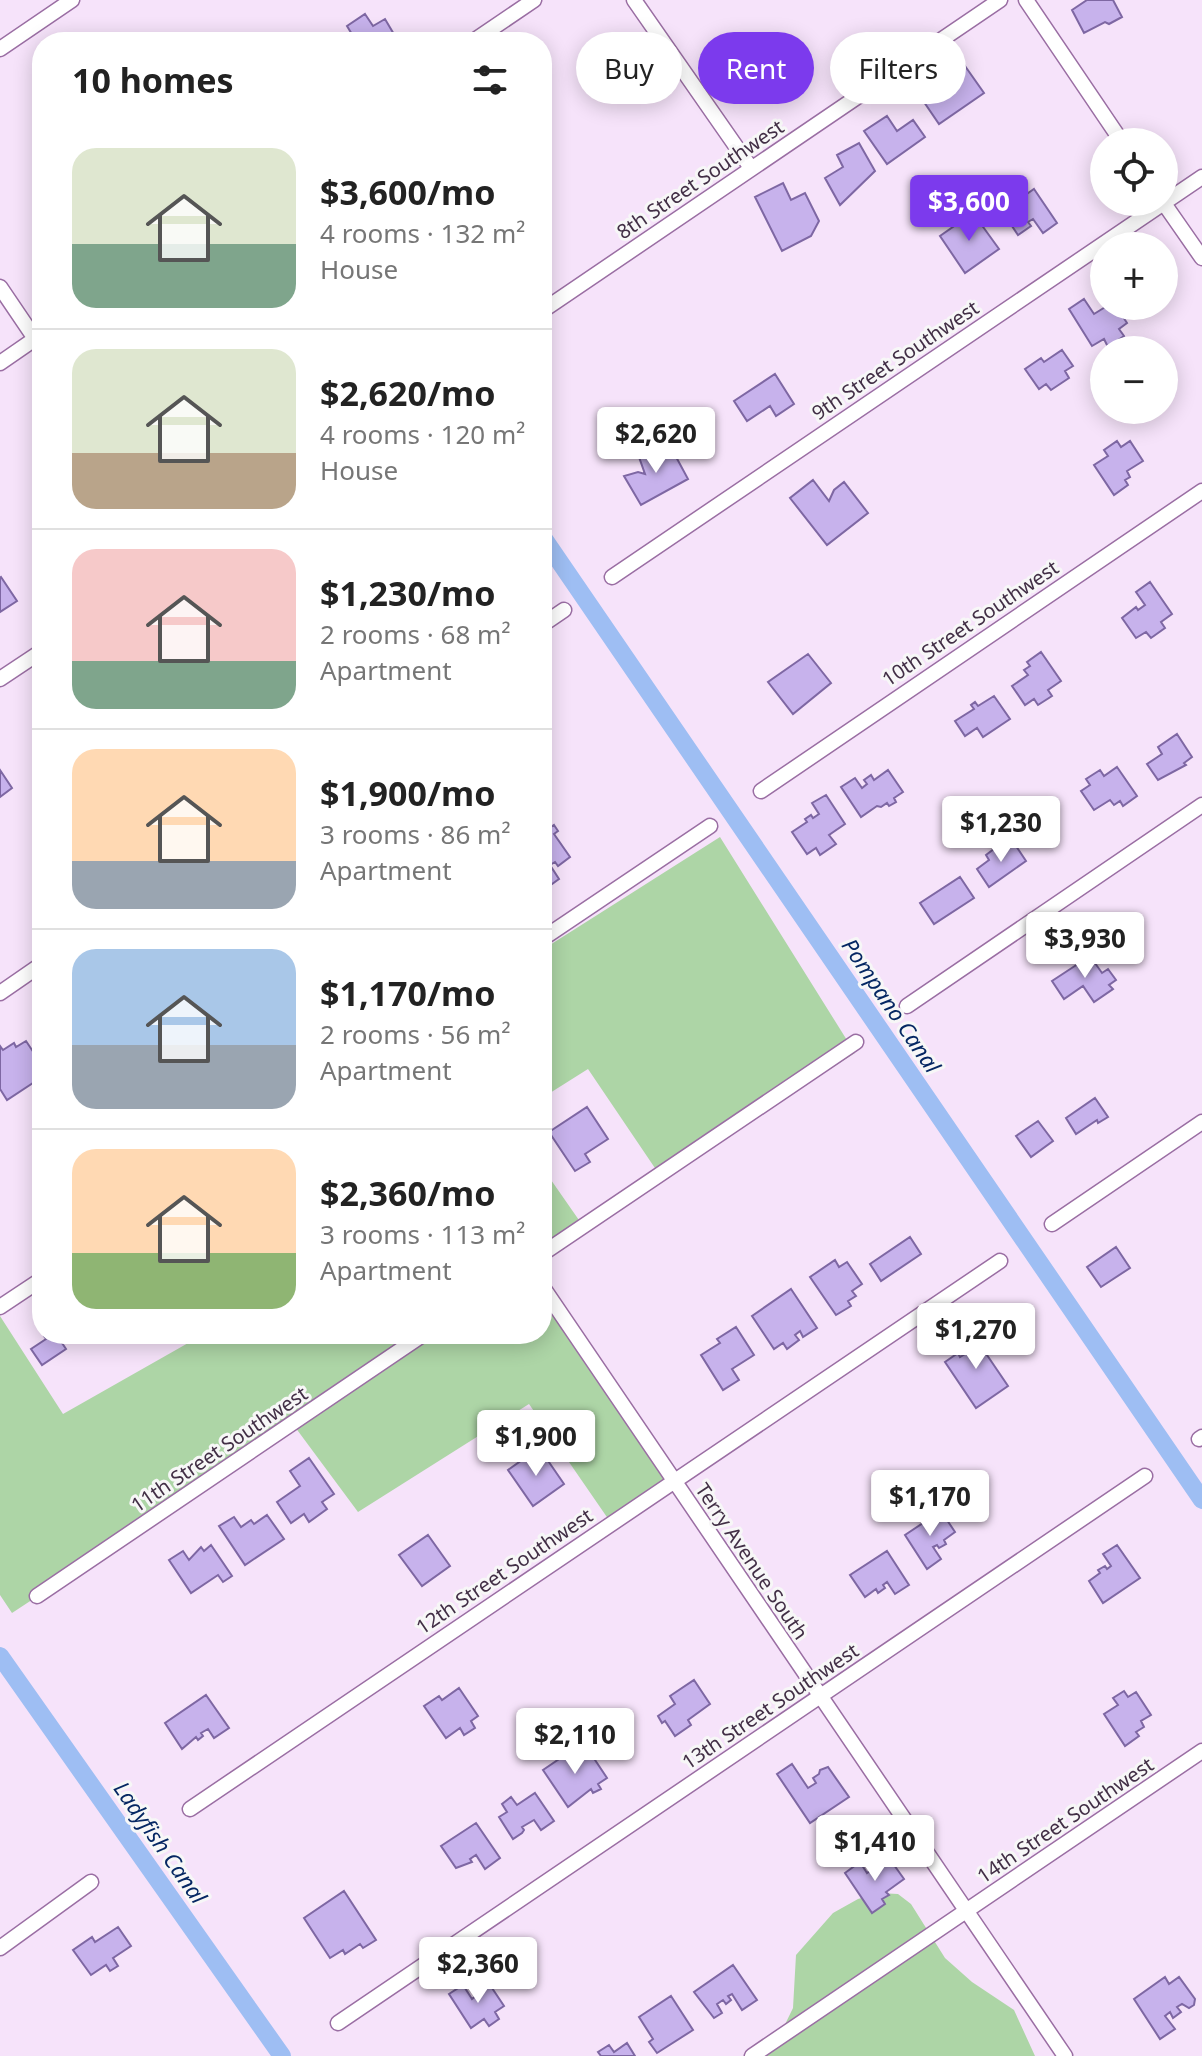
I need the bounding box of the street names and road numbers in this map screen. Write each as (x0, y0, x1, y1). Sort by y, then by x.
street label: 8th Street Southwest (611, 113, 789, 245)
street label: 9th Street Southwest (806, 294, 984, 426)
street label: 10th Street Southwest (876, 554, 1064, 692)
street label: 11th Street Southwest (125, 1380, 313, 1518)
street label: Terry Avenue South (690, 1477, 814, 1645)
street label: 12th Street Southwest (410, 1502, 598, 1640)
street label: 13th Street Southwest (676, 1637, 864, 1775)
street label: 14th Street Southwest (971, 1751, 1159, 1889)

